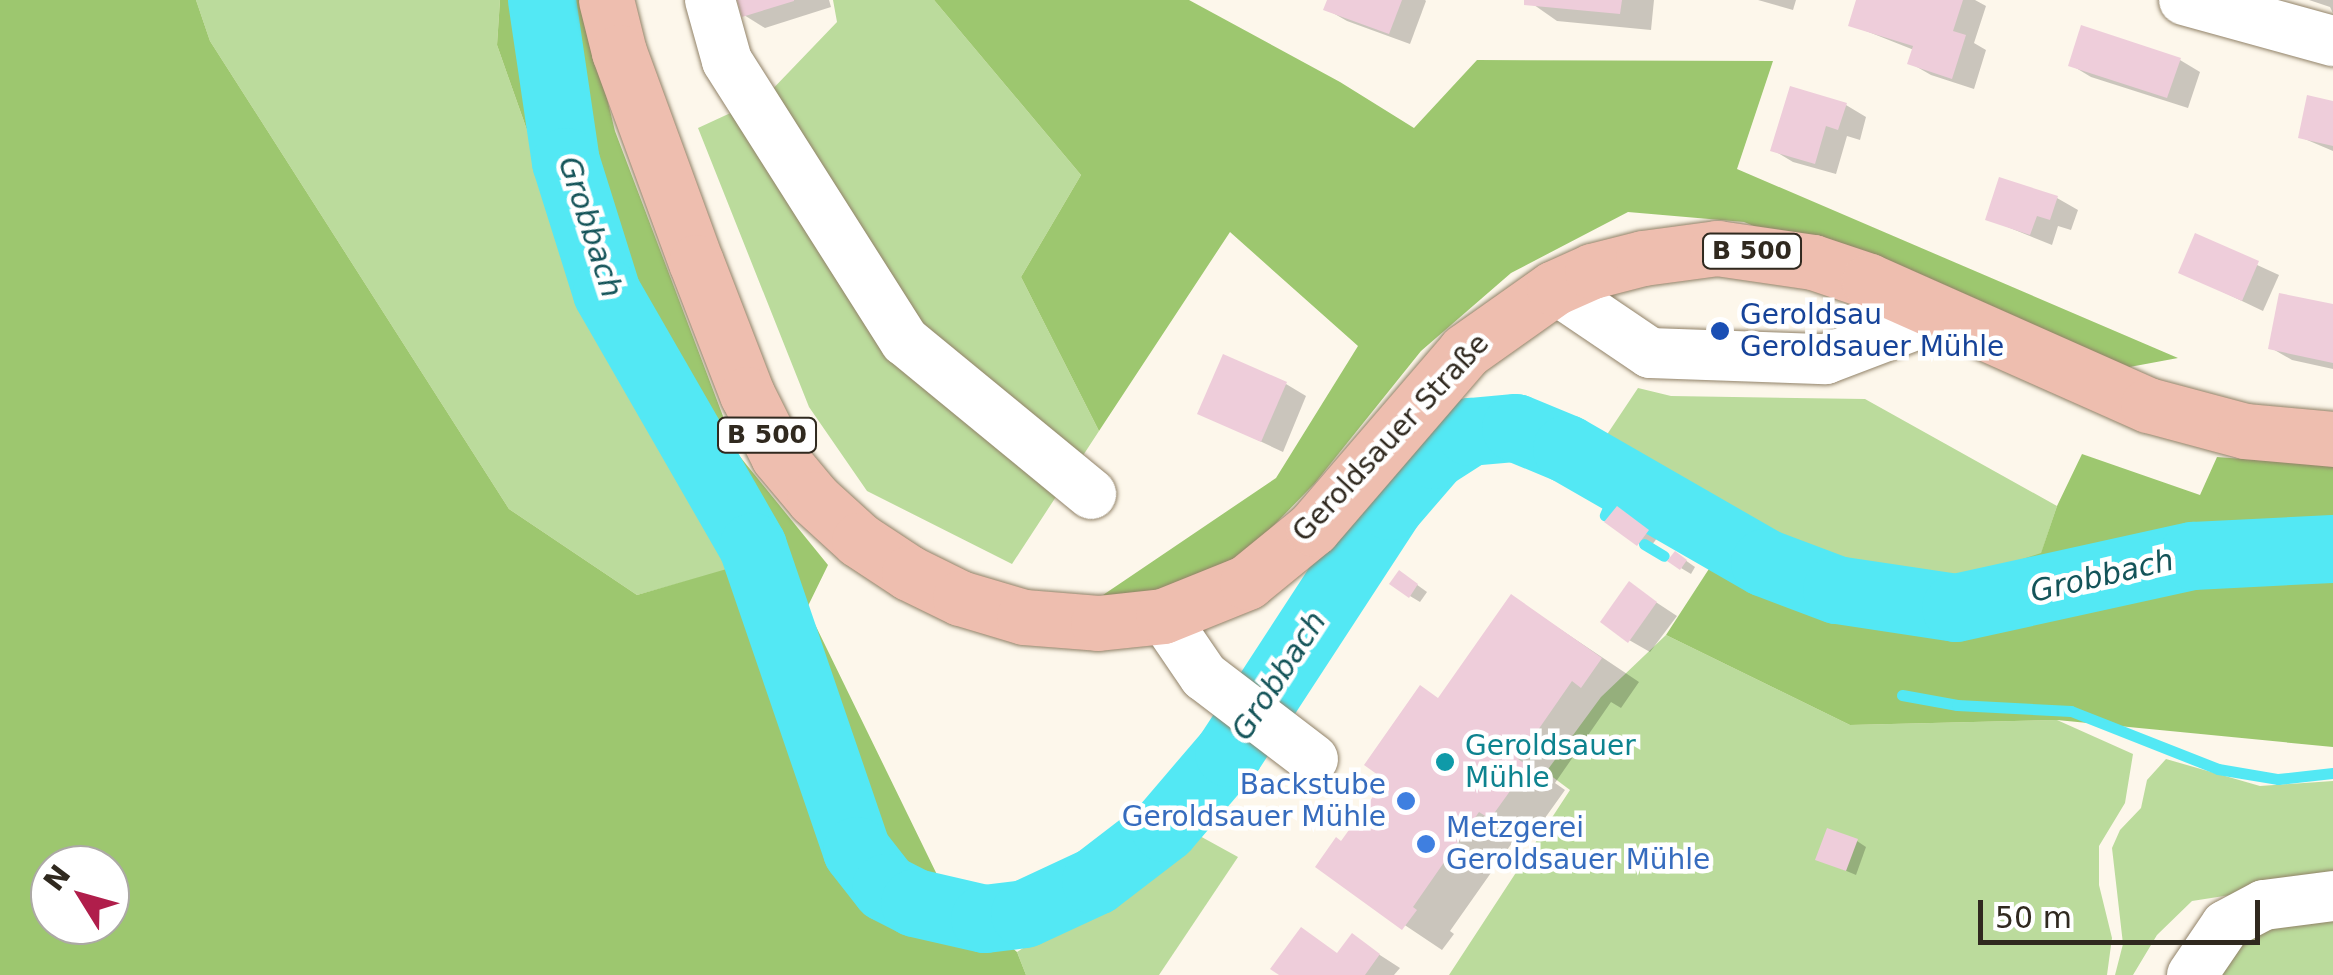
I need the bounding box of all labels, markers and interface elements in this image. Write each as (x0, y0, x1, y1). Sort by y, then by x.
water label: Grobbach (550, 152, 630, 302)
road number: B 500 (1702, 231, 1802, 271)
place label: Geroldsau Geroldsauer Mühle (1740, 298, 2004, 364)
marker: Geroldsau Geroldsauer Mühle (1709, 320, 1731, 342)
street label: Geroldsauer Straße (1286, 327, 1496, 549)
road number: B 500 (717, 415, 817, 455)
water label: Grobbach (2027, 542, 2177, 610)
water label: Grobbach (1224, 605, 1334, 747)
place label: Geroldsauer Mühle (1465, 729, 1636, 795)
marker: Geroldsauer Mühle (1434, 751, 1456, 773)
place label: Backstube Geroldsauer Mühle (1122, 768, 1386, 834)
marker: Backstube Geroldsauer Mühle (1395, 790, 1417, 812)
place label: Metzgerei Geroldsauer Mühle (1446, 811, 1710, 877)
marker: Metzgerei Geroldsauer Mühle (1415, 833, 1437, 855)
north arrow (30, 845, 130, 945)
text: N (37, 859, 77, 897)
scale bar (1983, 880, 2266, 942)
text: 50 m (1995, 900, 2072, 935)

